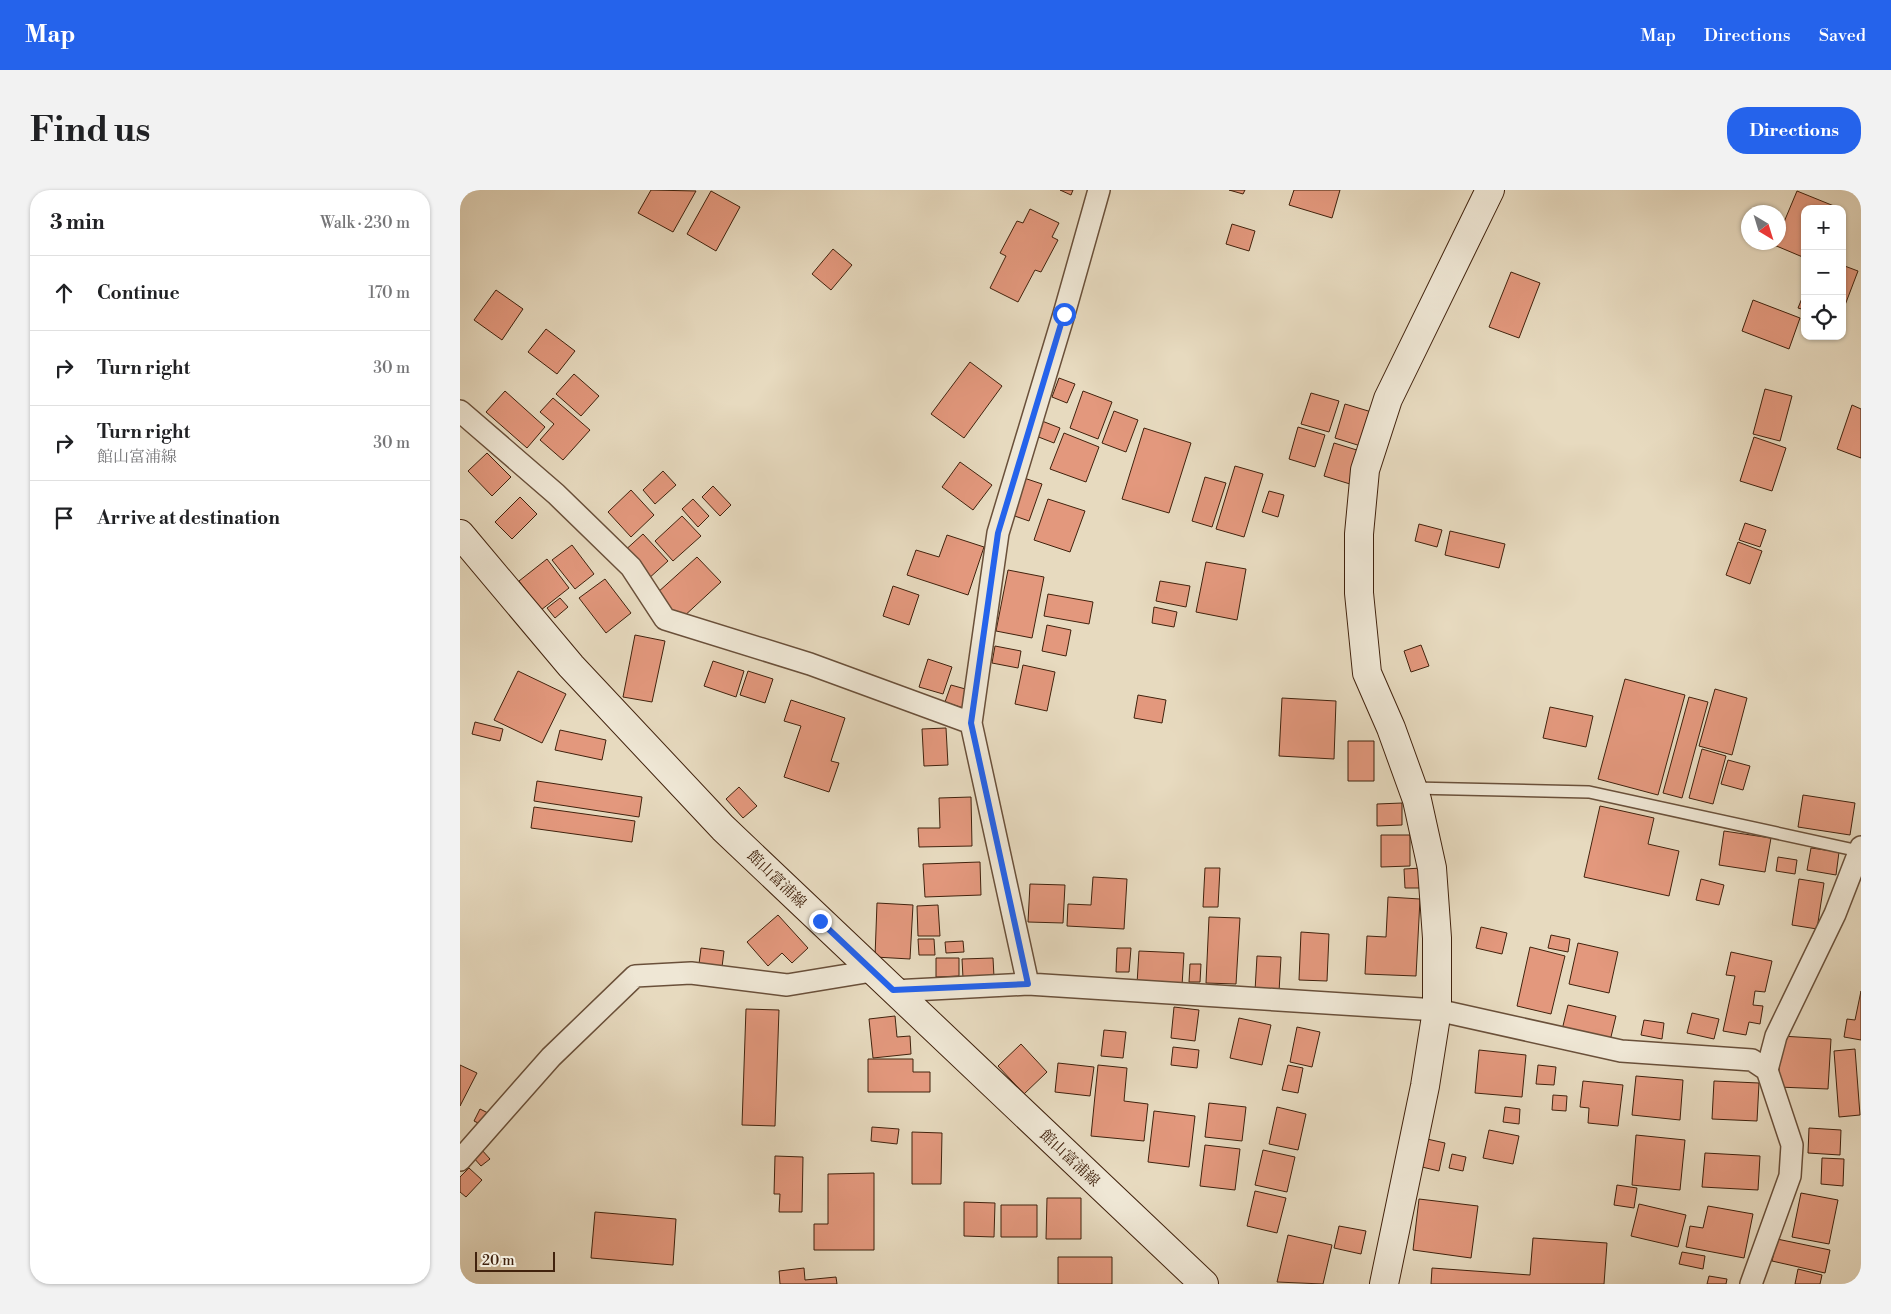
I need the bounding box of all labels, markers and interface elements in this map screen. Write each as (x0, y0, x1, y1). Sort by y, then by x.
text: Map (25, 20, 75, 50)
text: Map (1640, 24, 1676, 47)
text: Directions (1704, 24, 1791, 47)
text: Saved (1819, 24, 1866, 47)
button: Directions (1727, 107, 1861, 154)
text: Find us (30, 109, 150, 152)
north arrow (1741, 205, 1786, 250)
map controls (1801, 205, 1846, 340)
button: + (1801, 205, 1846, 250)
text: 3 min (50, 210, 105, 236)
text: Walk · 230 m (320, 213, 410, 233)
button: − (1801, 250, 1846, 295)
icon: ahead (50, 279, 78, 307)
text: Continue (97, 281, 180, 305)
text: 170 m (368, 283, 410, 303)
button: locate (1801, 295, 1846, 340)
route start (1053, 303, 1076, 326)
icon: right (50, 354, 78, 382)
text: Turn right (97, 356, 190, 380)
text: 30 m (373, 358, 410, 378)
text: Turn right (97, 420, 190, 444)
icon: right (50, 429, 78, 457)
text: 30 m (373, 433, 410, 453)
text: 館山富浦線 (97, 447, 177, 467)
icon: arrive (50, 504, 78, 532)
text: Arrive at destination (97, 506, 280, 530)
street label: 館山富浦線 (743, 846, 810, 912)
route end (809, 910, 832, 933)
street label: 館山富浦線 (1036, 1126, 1104, 1191)
scale bar (475, 1249, 555, 1272)
text: 20 m (482, 1252, 514, 1270)

